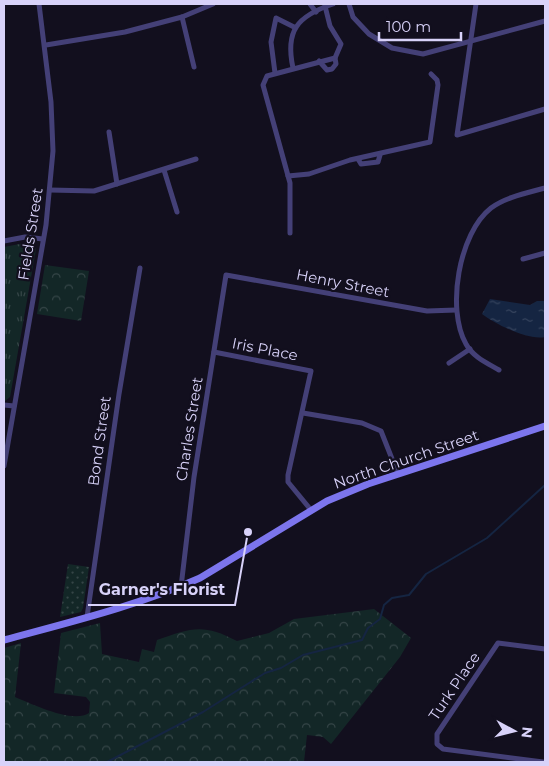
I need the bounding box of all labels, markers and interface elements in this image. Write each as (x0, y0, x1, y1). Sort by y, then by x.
scale bar (379, 10, 462, 42)
text: 100 m (386, 17, 431, 36)
street label: Fields Street (13, 186, 47, 282)
street label: Henry Street (295, 265, 391, 301)
street label: Iris Place (230, 333, 300, 365)
street label: Charles Street (171, 376, 207, 482)
street label: Bond Street (83, 395, 115, 487)
street label: North Church Street (331, 425, 481, 493)
callout: Garner's Florist (88, 574, 235, 605)
text: Garner's Florist (99, 580, 225, 599)
street label: Turk Place (424, 648, 484, 724)
north arrow (489, 706, 539, 756)
text: N (517, 726, 537, 739)

